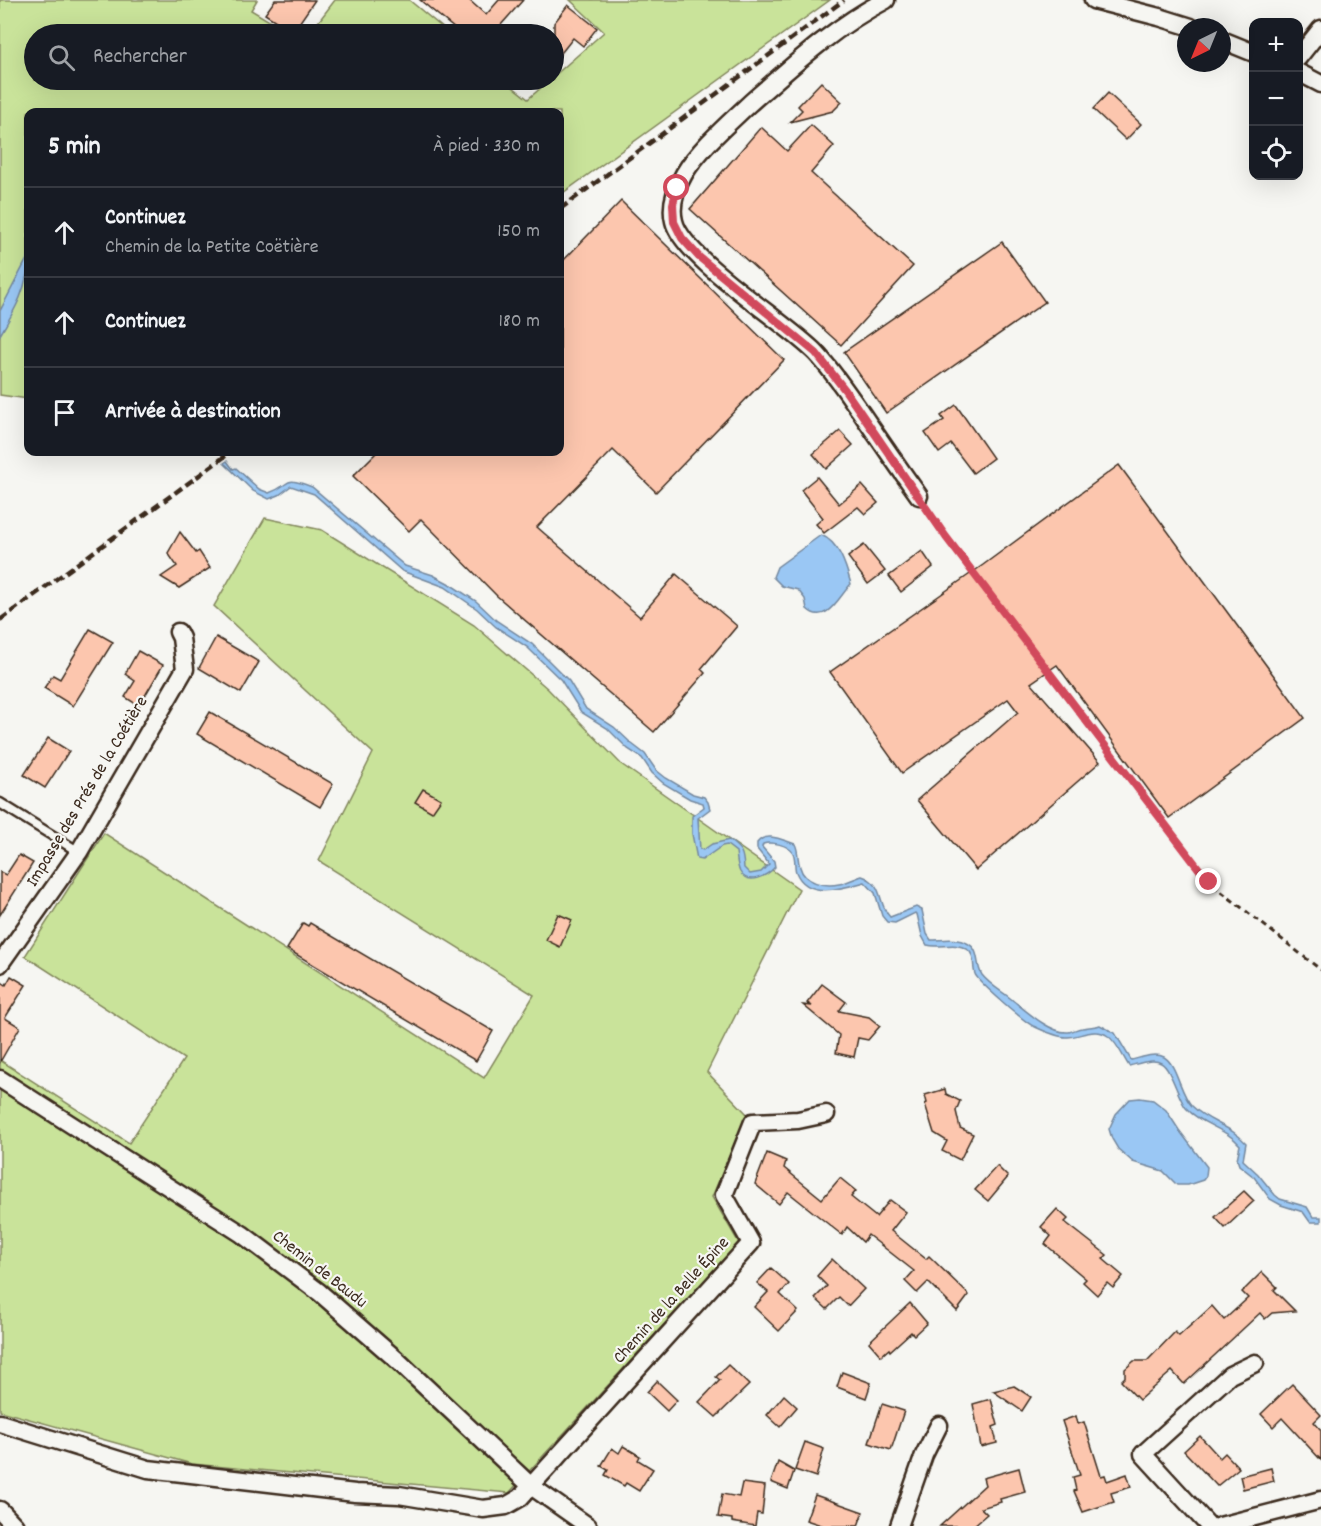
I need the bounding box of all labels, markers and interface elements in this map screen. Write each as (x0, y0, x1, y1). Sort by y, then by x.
north arrow (1177, 18, 1231, 72)
map controls (1249, 18, 1303, 180)
button: + (1249, 18, 1303, 72)
search box (24, 24, 564, 90)
icon: search (45, 41, 78, 74)
text: Rechercher (93, 42, 187, 73)
button: − (1249, 72, 1303, 126)
button: locate (1249, 126, 1303, 180)
text: 5 min (48, 129, 101, 166)
text: À pied · 330 m (433, 133, 540, 161)
route start (663, 174, 689, 200)
text: Continuez (105, 203, 186, 234)
icon: ahead (48, 216, 81, 249)
text: 150 m (497, 218, 540, 246)
text: Chemin de la Petite Coëtière (105, 234, 319, 262)
icon: ahead (48, 306, 81, 339)
text: Continuez (105, 307, 186, 338)
text: 180 m (498, 308, 540, 336)
icon: arrive (48, 396, 81, 429)
text: Arrivée à destination (105, 397, 281, 428)
street label: Impasse des Prés de la Coétière (21, 692, 155, 892)
route end (1195, 868, 1221, 894)
street label: Chemin de Baudu (266, 1225, 372, 1315)
street label: Chemin de la Belle Épine (608, 1232, 736, 1370)

